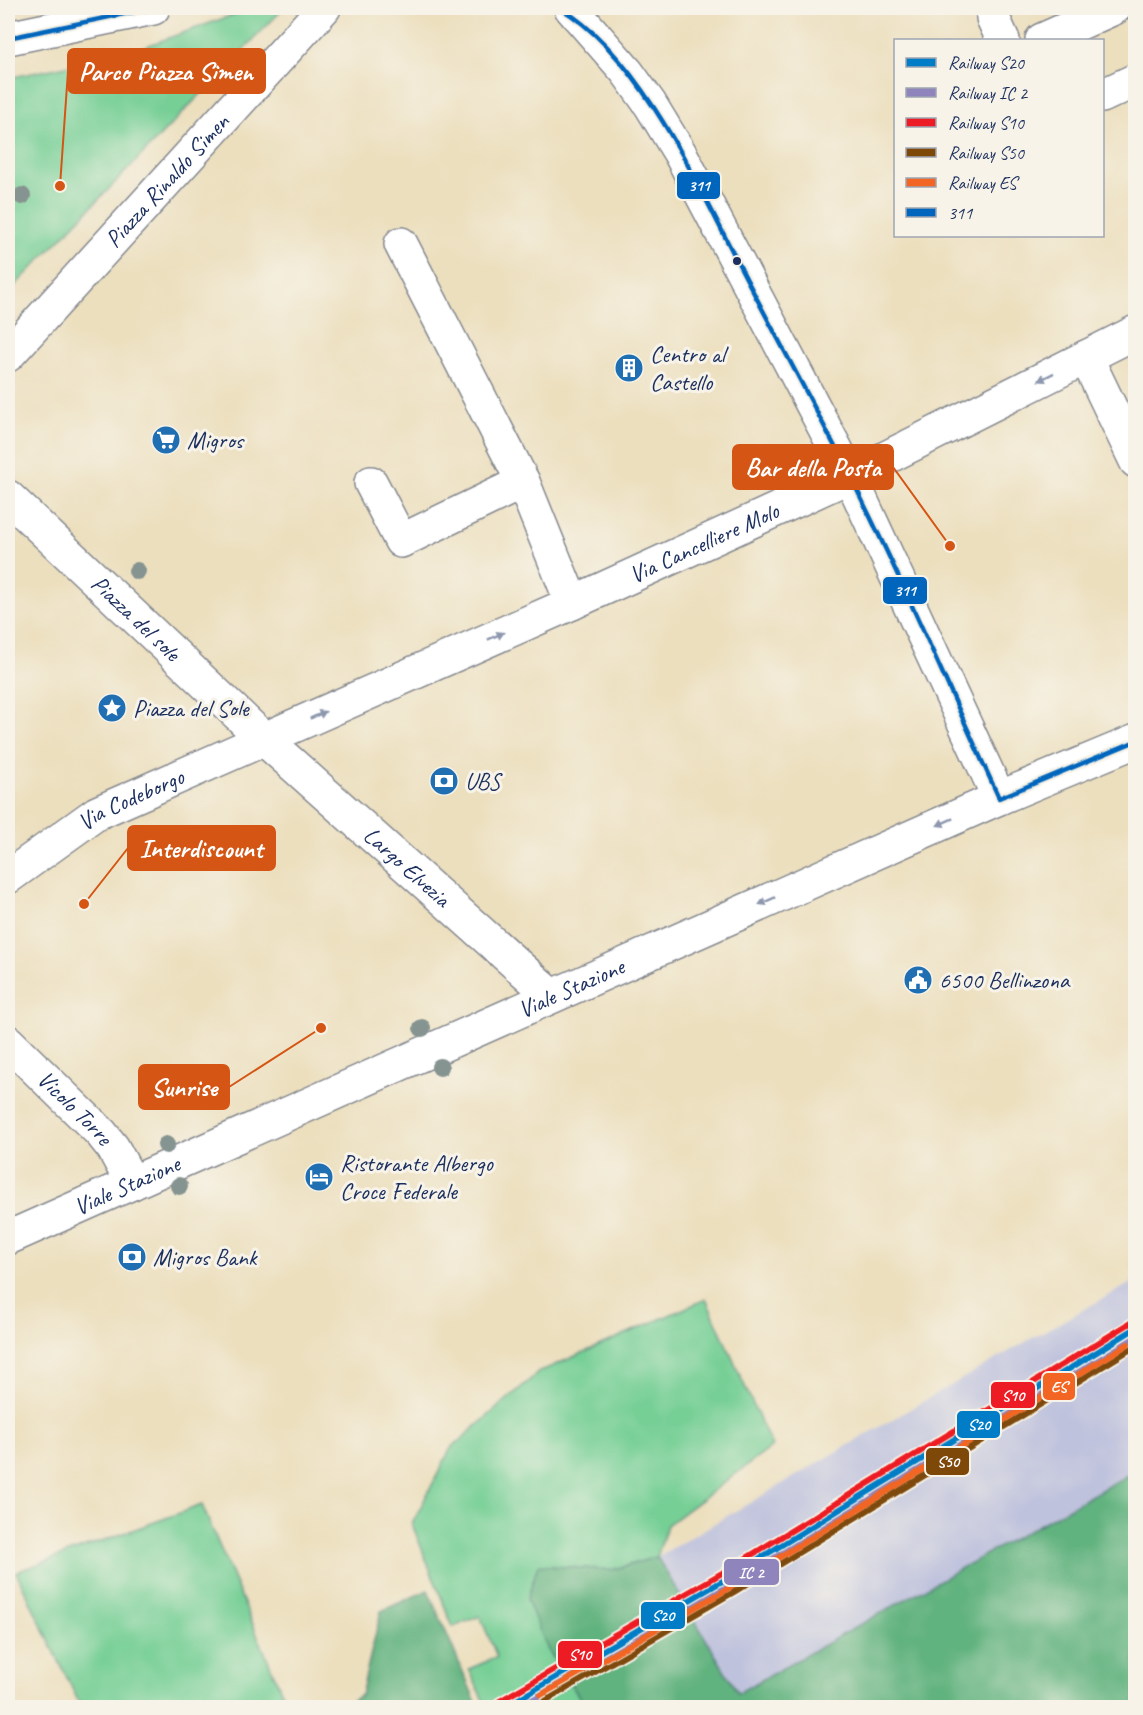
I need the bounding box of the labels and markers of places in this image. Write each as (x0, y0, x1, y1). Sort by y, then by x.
callout: Parco Piazza Simen (68, 49, 265, 93)
unlabelled marker (731, 255, 743, 267)
place label: Centro al Castello (650, 339, 729, 397)
building icon: Centro al Castello (613, 352, 645, 384)
supermarket icon: Migros (150, 424, 182, 456)
place label: Migros (187, 425, 245, 455)
callout: Bar della Posta (733, 445, 893, 489)
place icon: Piazza del Sole (96, 692, 128, 724)
place label: Piazza del Sole (133, 693, 251, 723)
bank icon: UBS (428, 765, 460, 797)
place label: UBS (465, 766, 504, 796)
callout: Interdiscount (128, 826, 275, 870)
public building icon: 6500 Bellinzona (902, 964, 934, 996)
place label: 6500 Bellinzona (939, 965, 1071, 995)
callout: Sunrise (139, 1065, 229, 1109)
place label: Ristorante Albergo Croce Federale (340, 1148, 494, 1206)
hotel icon: Ristorante Albergo Croce Federale (303, 1161, 335, 1193)
bank icon: Migros Bank (116, 1241, 148, 1273)
place label: Migros Bank (153, 1242, 259, 1272)

